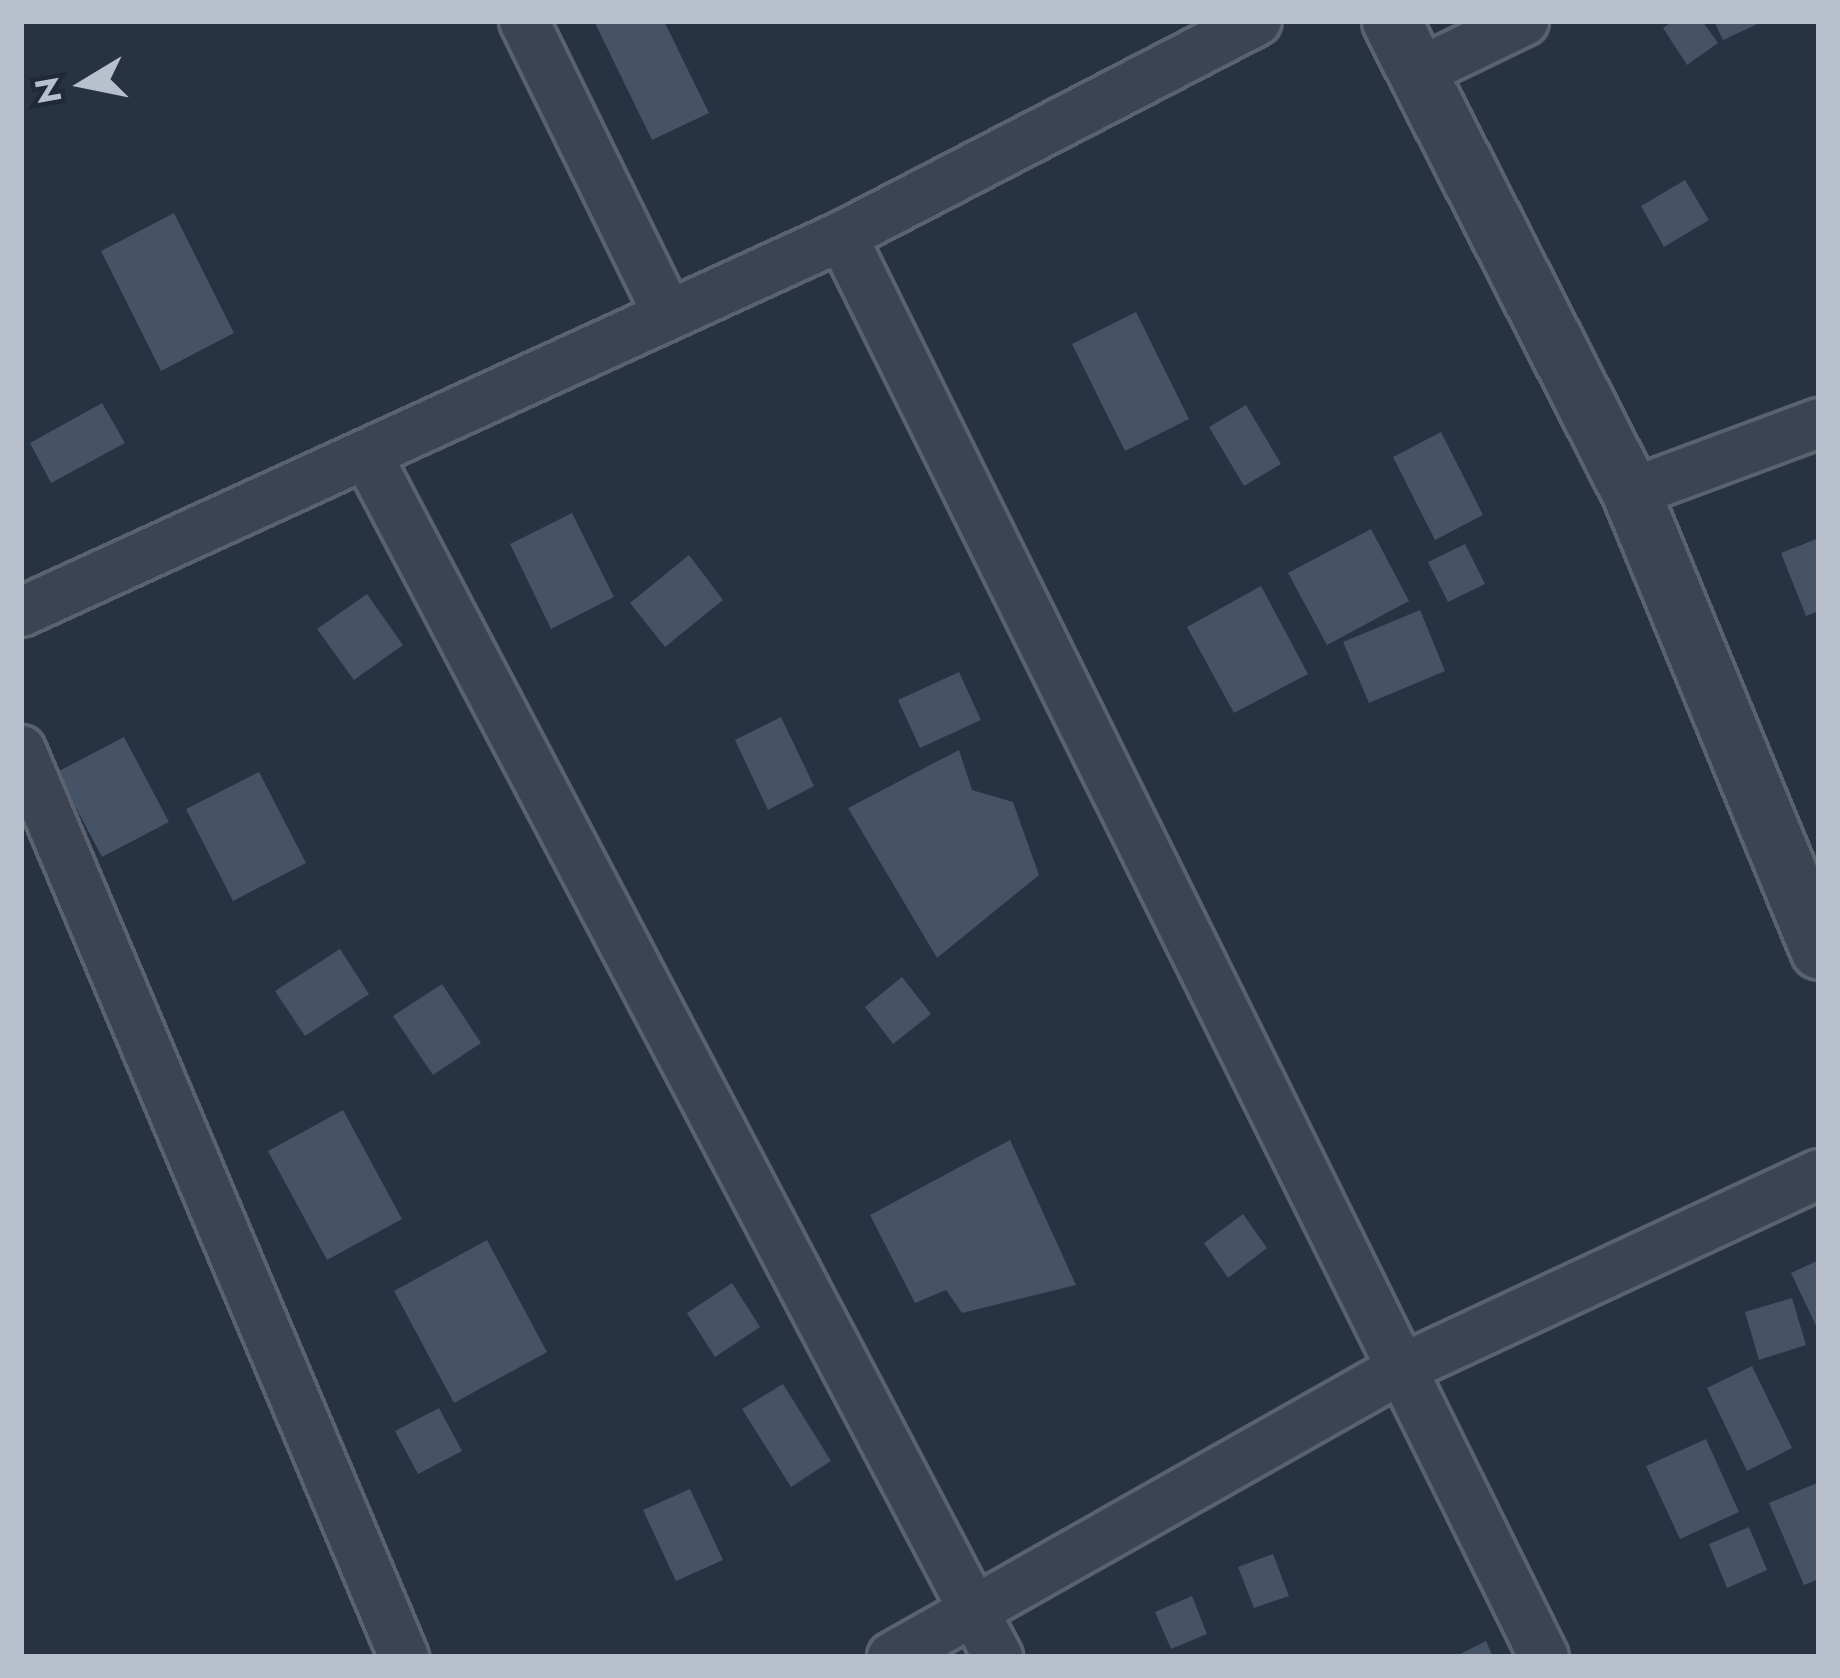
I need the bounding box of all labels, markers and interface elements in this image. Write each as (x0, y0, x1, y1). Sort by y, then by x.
north arrow (24, 24, 144, 144)
text: N (23, 73, 73, 107)

